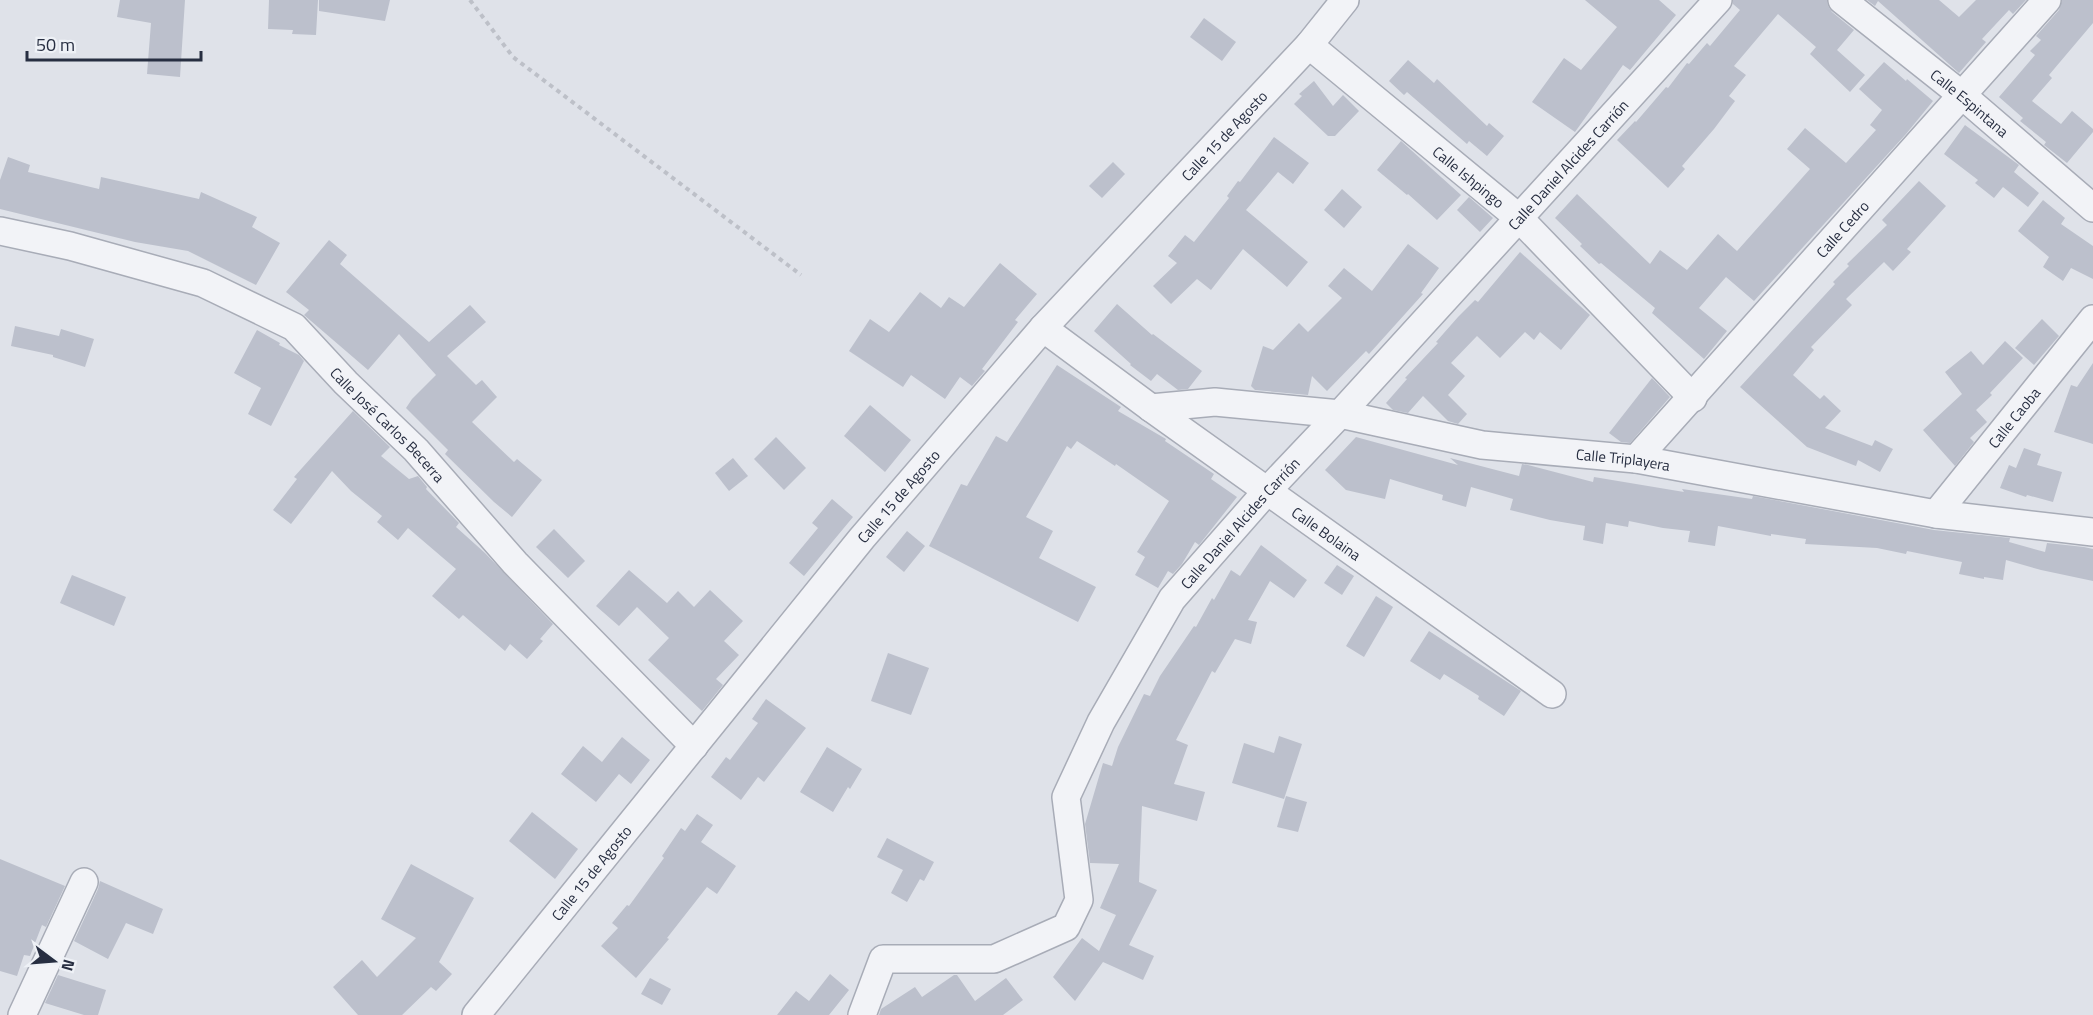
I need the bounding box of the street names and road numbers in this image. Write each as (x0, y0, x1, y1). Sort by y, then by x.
street label: Calle Espintana (1926, 63, 2015, 143)
street label: Calle 15 de Agosto (1175, 85, 1272, 186)
street label: Calle Daniel Alcides Carrión (1502, 94, 1634, 235)
street label: Calle Ishpingo (1428, 140, 1510, 213)
street label: Calle Cedro (1810, 195, 1874, 263)
street label: Calle José Carlos Becerra (325, 362, 451, 488)
street label: Calle Caoba (1982, 382, 2046, 453)
street label: Calle Triplayera (1575, 442, 1673, 477)
street label: Calle 15 de Agosto (851, 444, 945, 548)
street label: Calle Daniel Alcides Carrión (1175, 452, 1305, 594)
street label: Calle Bolaina (1287, 500, 1366, 566)
street label: Calle 15 de Agosto (545, 820, 637, 925)

